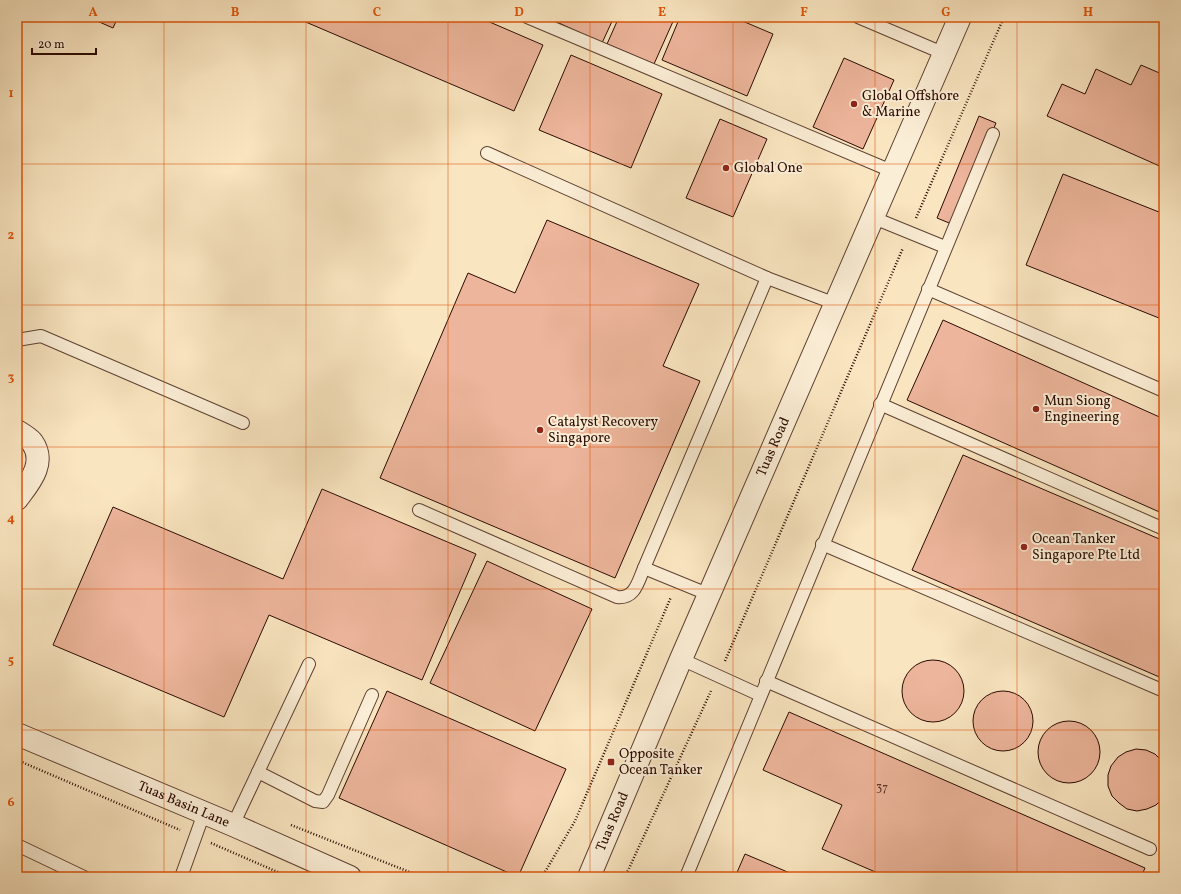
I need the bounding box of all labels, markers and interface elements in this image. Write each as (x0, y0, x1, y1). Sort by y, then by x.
text: A (88, 4, 98, 22)
text: B (231, 4, 240, 22)
text: C (373, 4, 381, 22)
text: D (514, 4, 524, 22)
text: E (658, 4, 666, 22)
text: F (800, 4, 808, 22)
text: G (941, 4, 951, 22)
text: H (1083, 4, 1093, 22)
scale bar (32, 30, 96, 56)
text: 20 m (38, 37, 65, 53)
text: 1 (8, 85, 14, 103)
place label: Global Offshore & Marine (862, 87, 960, 122)
marker: Global Offshore & Marine (849, 99, 859, 109)
place label: Global One (734, 159, 803, 178)
marker: Global One (721, 163, 731, 173)
text: 2 (8, 227, 15, 245)
text: 3 (8, 369, 15, 387)
place label: Mun Siong Engineering (1044, 392, 1119, 427)
marker: Mun Siong Engineering (1031, 404, 1041, 414)
place label: Catalyst Recovery Singapore (548, 413, 659, 448)
street label: Tuas Road (752, 414, 794, 479)
marker: Catalyst Recovery Singapore (535, 425, 545, 435)
text: 4 (7, 510, 15, 528)
place label: Ocean Tanker Singapore Pte Ltd (1032, 530, 1140, 565)
marker: Ocean Tanker Singapore Pte Ltd (1019, 542, 1029, 552)
text: 5 (8, 652, 14, 670)
place label: Opposite Ocean Tanker (619, 745, 703, 780)
marker: Opposite Ocean Tanker (606, 757, 616, 767)
street label: Tuas Basin Lane (135, 776, 233, 832)
house number: 37 (876, 780, 888, 796)
street label: Tuas Road (591, 789, 633, 854)
text: 6 (7, 794, 15, 812)

